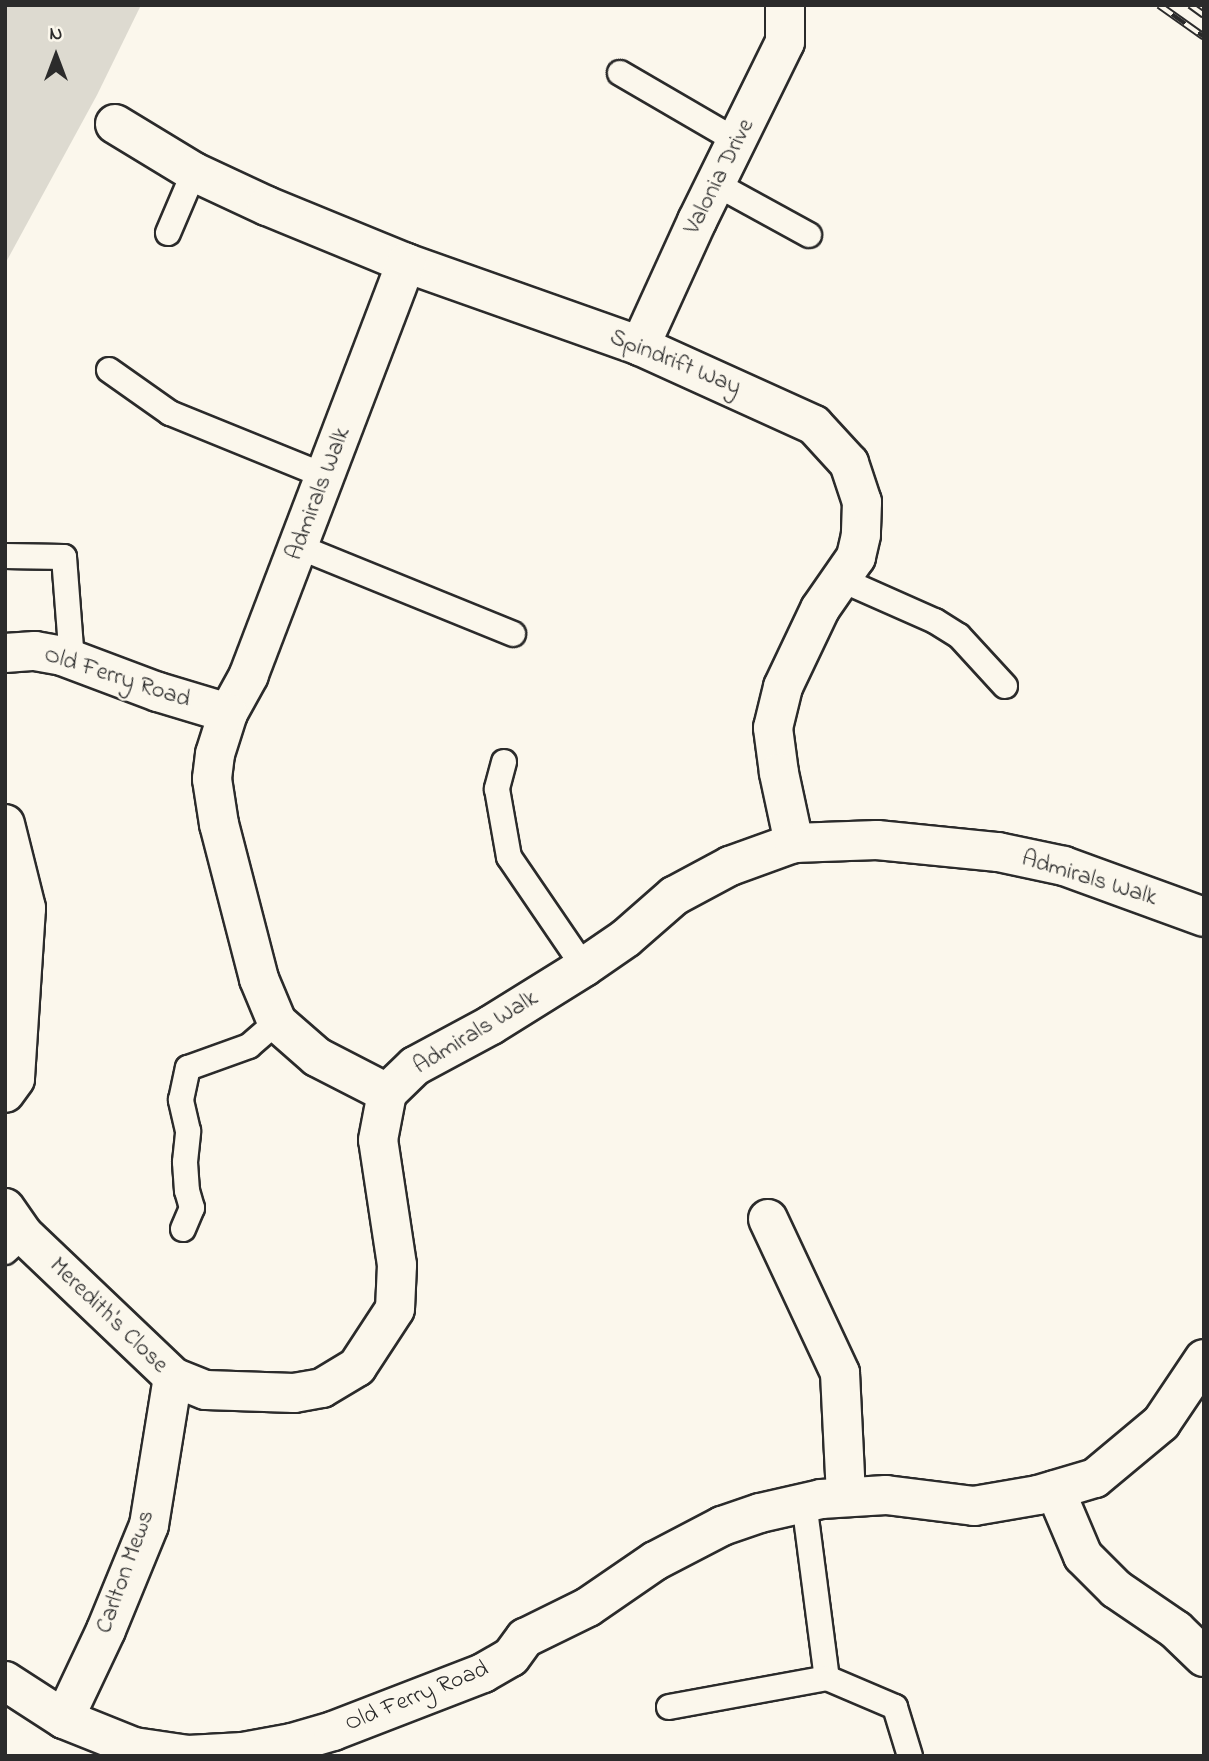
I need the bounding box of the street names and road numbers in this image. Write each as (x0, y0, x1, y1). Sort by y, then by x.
street label: Valonia Drive (679, 114, 761, 240)
street label: Spindrift Way (605, 324, 745, 402)
street label: Admirals Walk (280, 424, 358, 564)
street label: Old Ferry Road (40, 641, 194, 715)
street label: Admirals Walk (1018, 845, 1160, 913)
street label: Admirals Walk (409, 985, 543, 1081)
street label: Meredith's Close (43, 1252, 173, 1380)
street label: Carlton Mews (90, 1506, 162, 1638)
street label: Old Ferry Road (341, 1655, 493, 1739)

